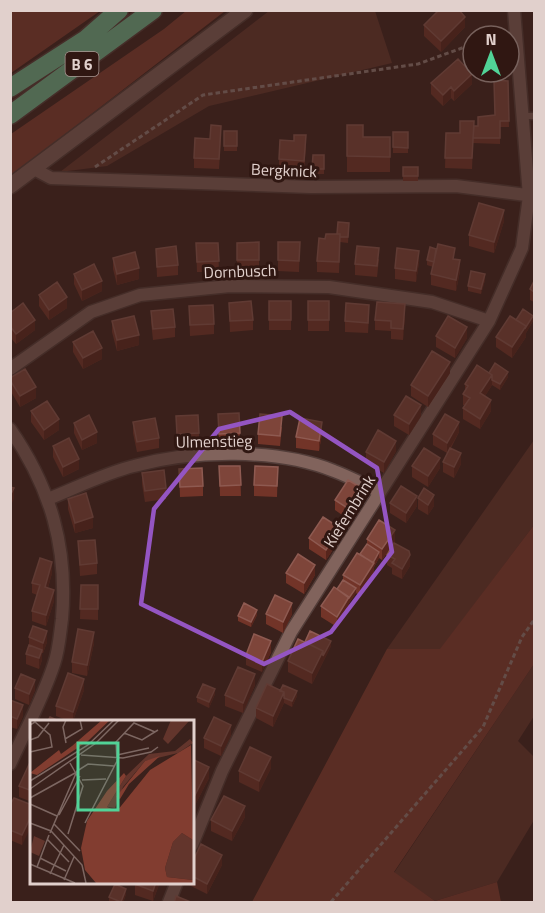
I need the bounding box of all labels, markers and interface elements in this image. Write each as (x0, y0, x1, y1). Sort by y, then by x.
north arrow (461, 24, 521, 84)
text: N (485, 27, 497, 51)
road number: B 6 (66, 52, 98, 76)
street label: Bergknick (251, 157, 318, 183)
street label: Dornbusch (203, 258, 277, 284)
street label: Ulmenstieg (175, 428, 253, 454)
street label: Kiefernbrink (317, 470, 381, 552)
inset map (30, 720, 194, 883)

